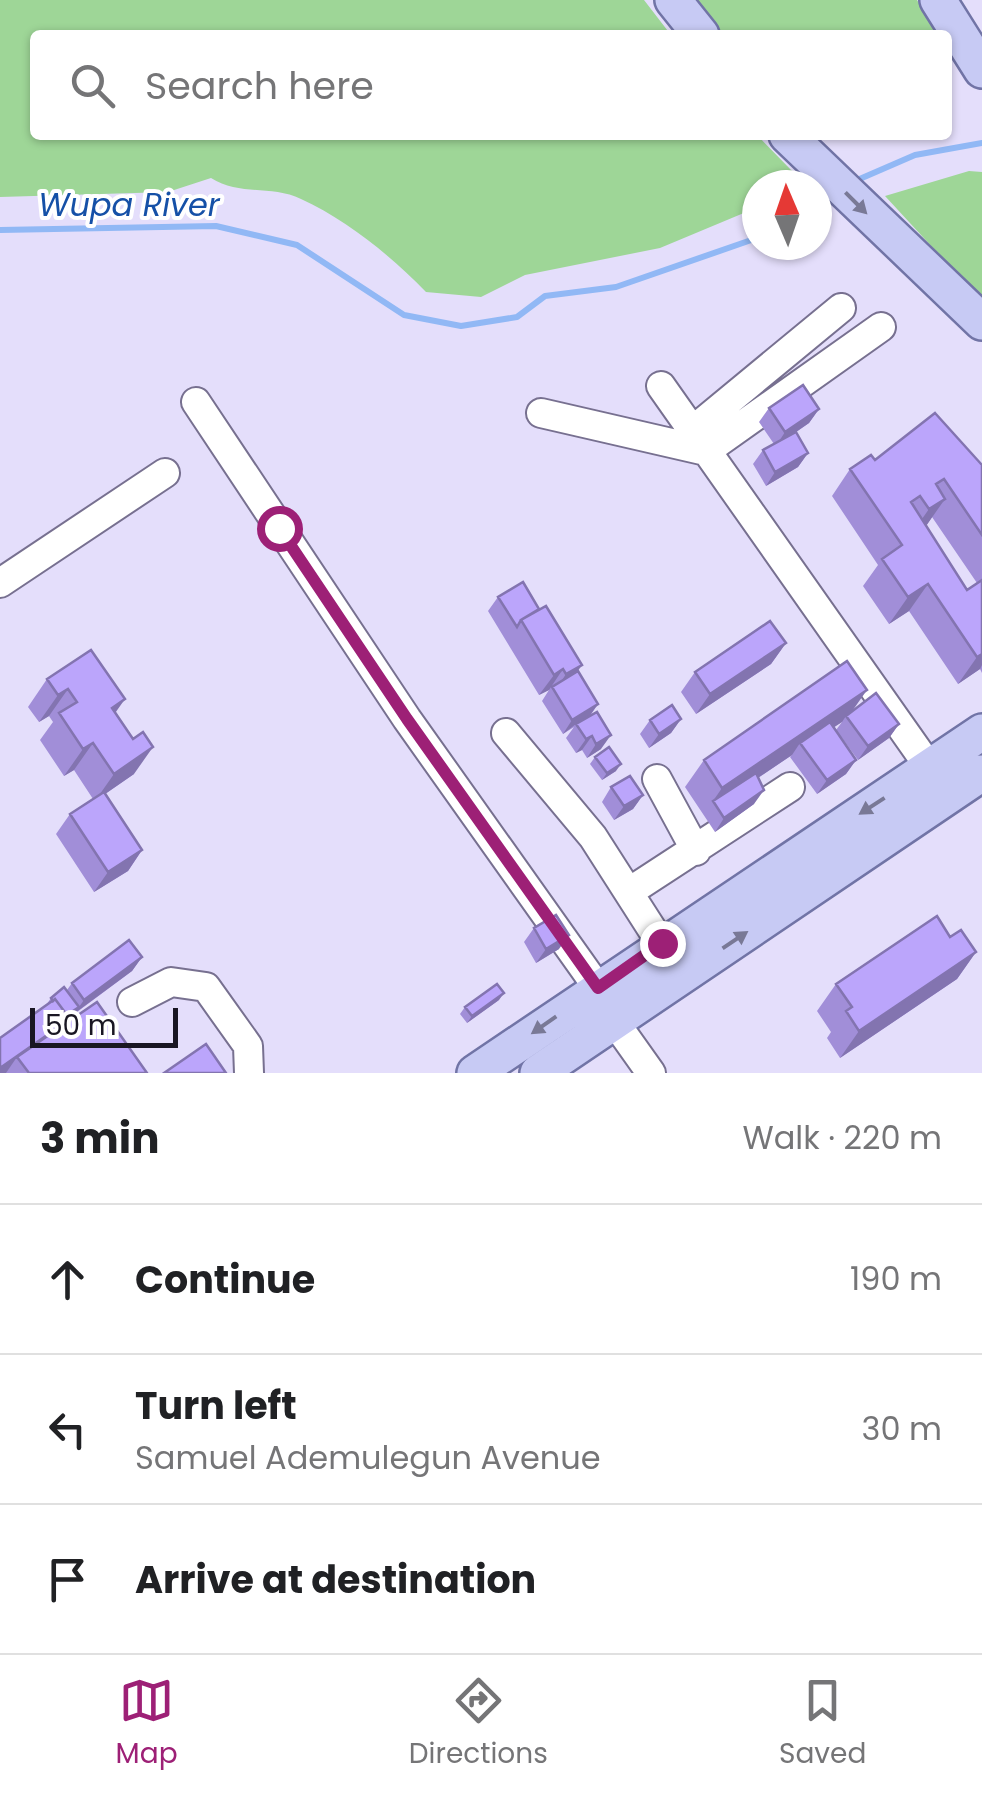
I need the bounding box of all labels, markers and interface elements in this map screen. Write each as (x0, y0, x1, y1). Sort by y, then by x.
search box (30, 30, 952, 140)
icon: search (65, 58, 120, 113)
text: Search here (145, 59, 374, 112)
north arrow (742, 170, 832, 260)
water label: Wupa River (38, 182, 221, 227)
one-way arrow (844, 191, 868, 215)
route start (257, 506, 303, 552)
one-way arrow (858, 796, 886, 814)
route end (640, 921, 686, 967)
one-way arrow (721, 931, 748, 949)
scale bar (30, 1003, 178, 1048)
text: 50 m (45, 1006, 116, 1045)
one-way arrow (530, 1015, 557, 1034)
text: 3 min (40, 1109, 160, 1168)
text: Walk · 220 m (743, 1115, 942, 1160)
icon: ahead (40, 1252, 95, 1307)
text: Continue (135, 1253, 315, 1306)
text: 190 m (850, 1256, 942, 1301)
text: Turn left (135, 1379, 297, 1432)
icon: left (40, 1402, 95, 1457)
text: 30 m (862, 1406, 942, 1451)
text: Samuel Ademulegun Avenue (135, 1435, 601, 1480)
icon: arrive (40, 1552, 95, 1607)
text: Arrive at destination (135, 1553, 536, 1606)
tab: Map (116, 1673, 178, 1775)
tab: Directions (409, 1673, 548, 1775)
tab: Saved (779, 1673, 866, 1775)

